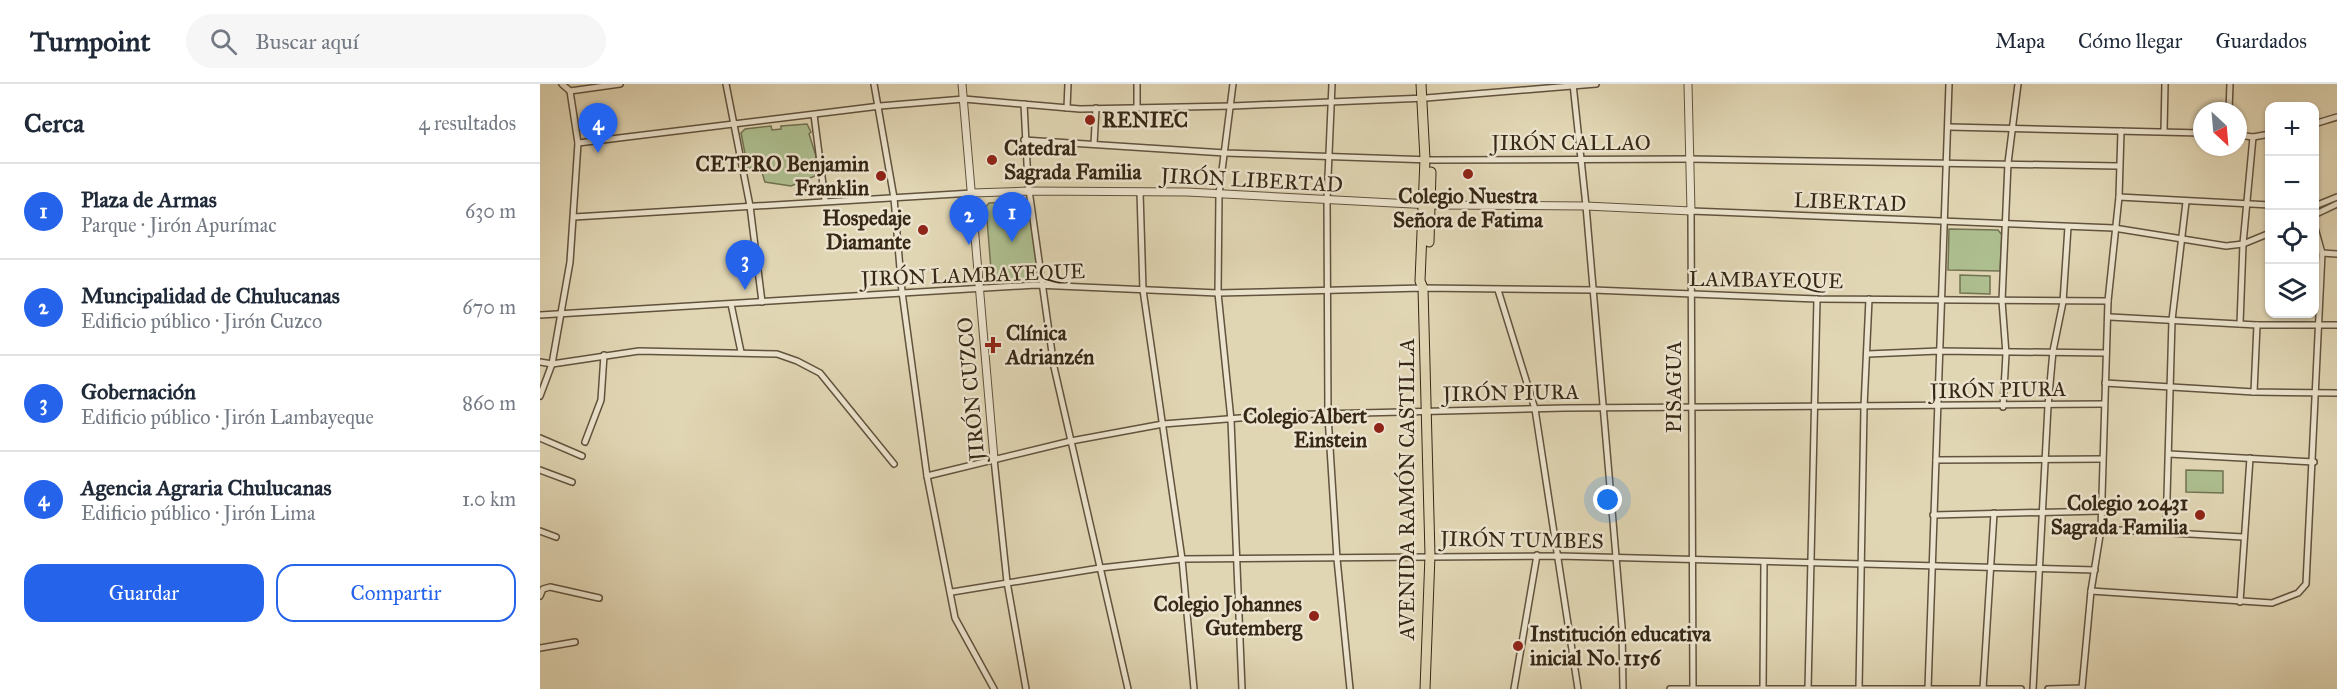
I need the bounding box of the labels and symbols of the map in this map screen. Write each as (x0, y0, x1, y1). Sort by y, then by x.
north arrow (2193, 102, 2247, 156)
pin: 4 (578, 104, 618, 153)
place label: RENIEC (1102, 107, 1188, 133)
marker: RENIEC (1083, 113, 1097, 127)
street label: JIRÓN CALLAO (1489, 129, 1651, 156)
place label: Catedral Sagrada Familia (1004, 135, 1142, 185)
place label: CETPRO Benjamin Franklin (696, 151, 870, 201)
marker: Catedral Sagrada Familia (985, 153, 999, 167)
street label: JIRÓN LIBERTAD (1158, 161, 1344, 198)
marker: Colegio Nuestra Señora de Fatima (1461, 167, 1475, 181)
marker: CETPRO Benjamin Franklin (874, 169, 888, 183)
place label: Colegio Nuestra Señora de Fatima (1393, 183, 1544, 233)
street label: LIBERTAD (1793, 187, 1907, 217)
pin: 1 (992, 192, 1032, 242)
pin: 2 (950, 196, 988, 245)
place label: Hospedaje Diamante (822, 205, 911, 255)
marker: Hospedaje Diamante (916, 223, 930, 237)
pin: 3 (726, 240, 764, 290)
street label: JIRÓN LAMBAYEQUE (859, 257, 1085, 292)
street label: LAMBAYEQUE (1689, 266, 1843, 294)
street label: JIRÓN CUZCO (951, 316, 990, 464)
place label: Clínica Adrianzén (1004, 320, 1095, 370)
marker: Clínica Adrianzén (984, 336, 1002, 354)
street label: AVENIDA RAMÓN CASTILLA (1393, 338, 1420, 641)
street label: PISAGUA (1661, 341, 1687, 433)
street label: JIRÓN PIURA (1928, 375, 2066, 404)
street label: JIRÓN PIURA (1441, 378, 1579, 407)
place label: Colegio Albert Einstein (1243, 403, 1368, 453)
marker: Colegio Albert Einstein (1372, 421, 1386, 435)
your location (1593, 485, 1622, 514)
place label: Colegio 20431 Sagrada Familia (2051, 490, 2189, 540)
marker: Colegio 20431 Sagrada Familia (2193, 508, 2207, 522)
street label: JIRÓN TUMBES (1438, 525, 1604, 554)
place label: Colegio Johannes Gutemberg (1154, 591, 1303, 641)
marker: Colegio Johannes Gutemberg (1307, 609, 1321, 623)
place label: Institución educativa inicial No. 1156 (1530, 621, 1712, 671)
marker: Institución educativa inicial No. 1156 (1511, 639, 1525, 653)

